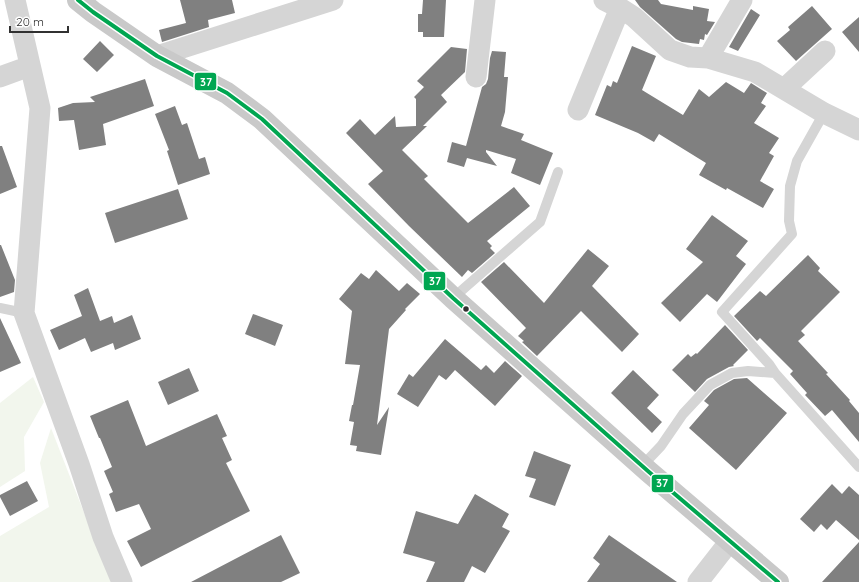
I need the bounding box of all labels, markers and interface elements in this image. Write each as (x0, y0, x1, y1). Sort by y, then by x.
scale bar (10, 8, 68, 34)
text: 20 m (16, 14, 44, 29)
line badge: 37 (194, 72, 217, 91)
text: 37 (200, 75, 212, 89)
line badge: 37 (423, 271, 446, 291)
text: 37 (429, 274, 441, 288)
unlabelled marker (461, 304, 471, 314)
line badge: 37 (651, 474, 674, 493)
text: 37 (656, 476, 668, 490)

